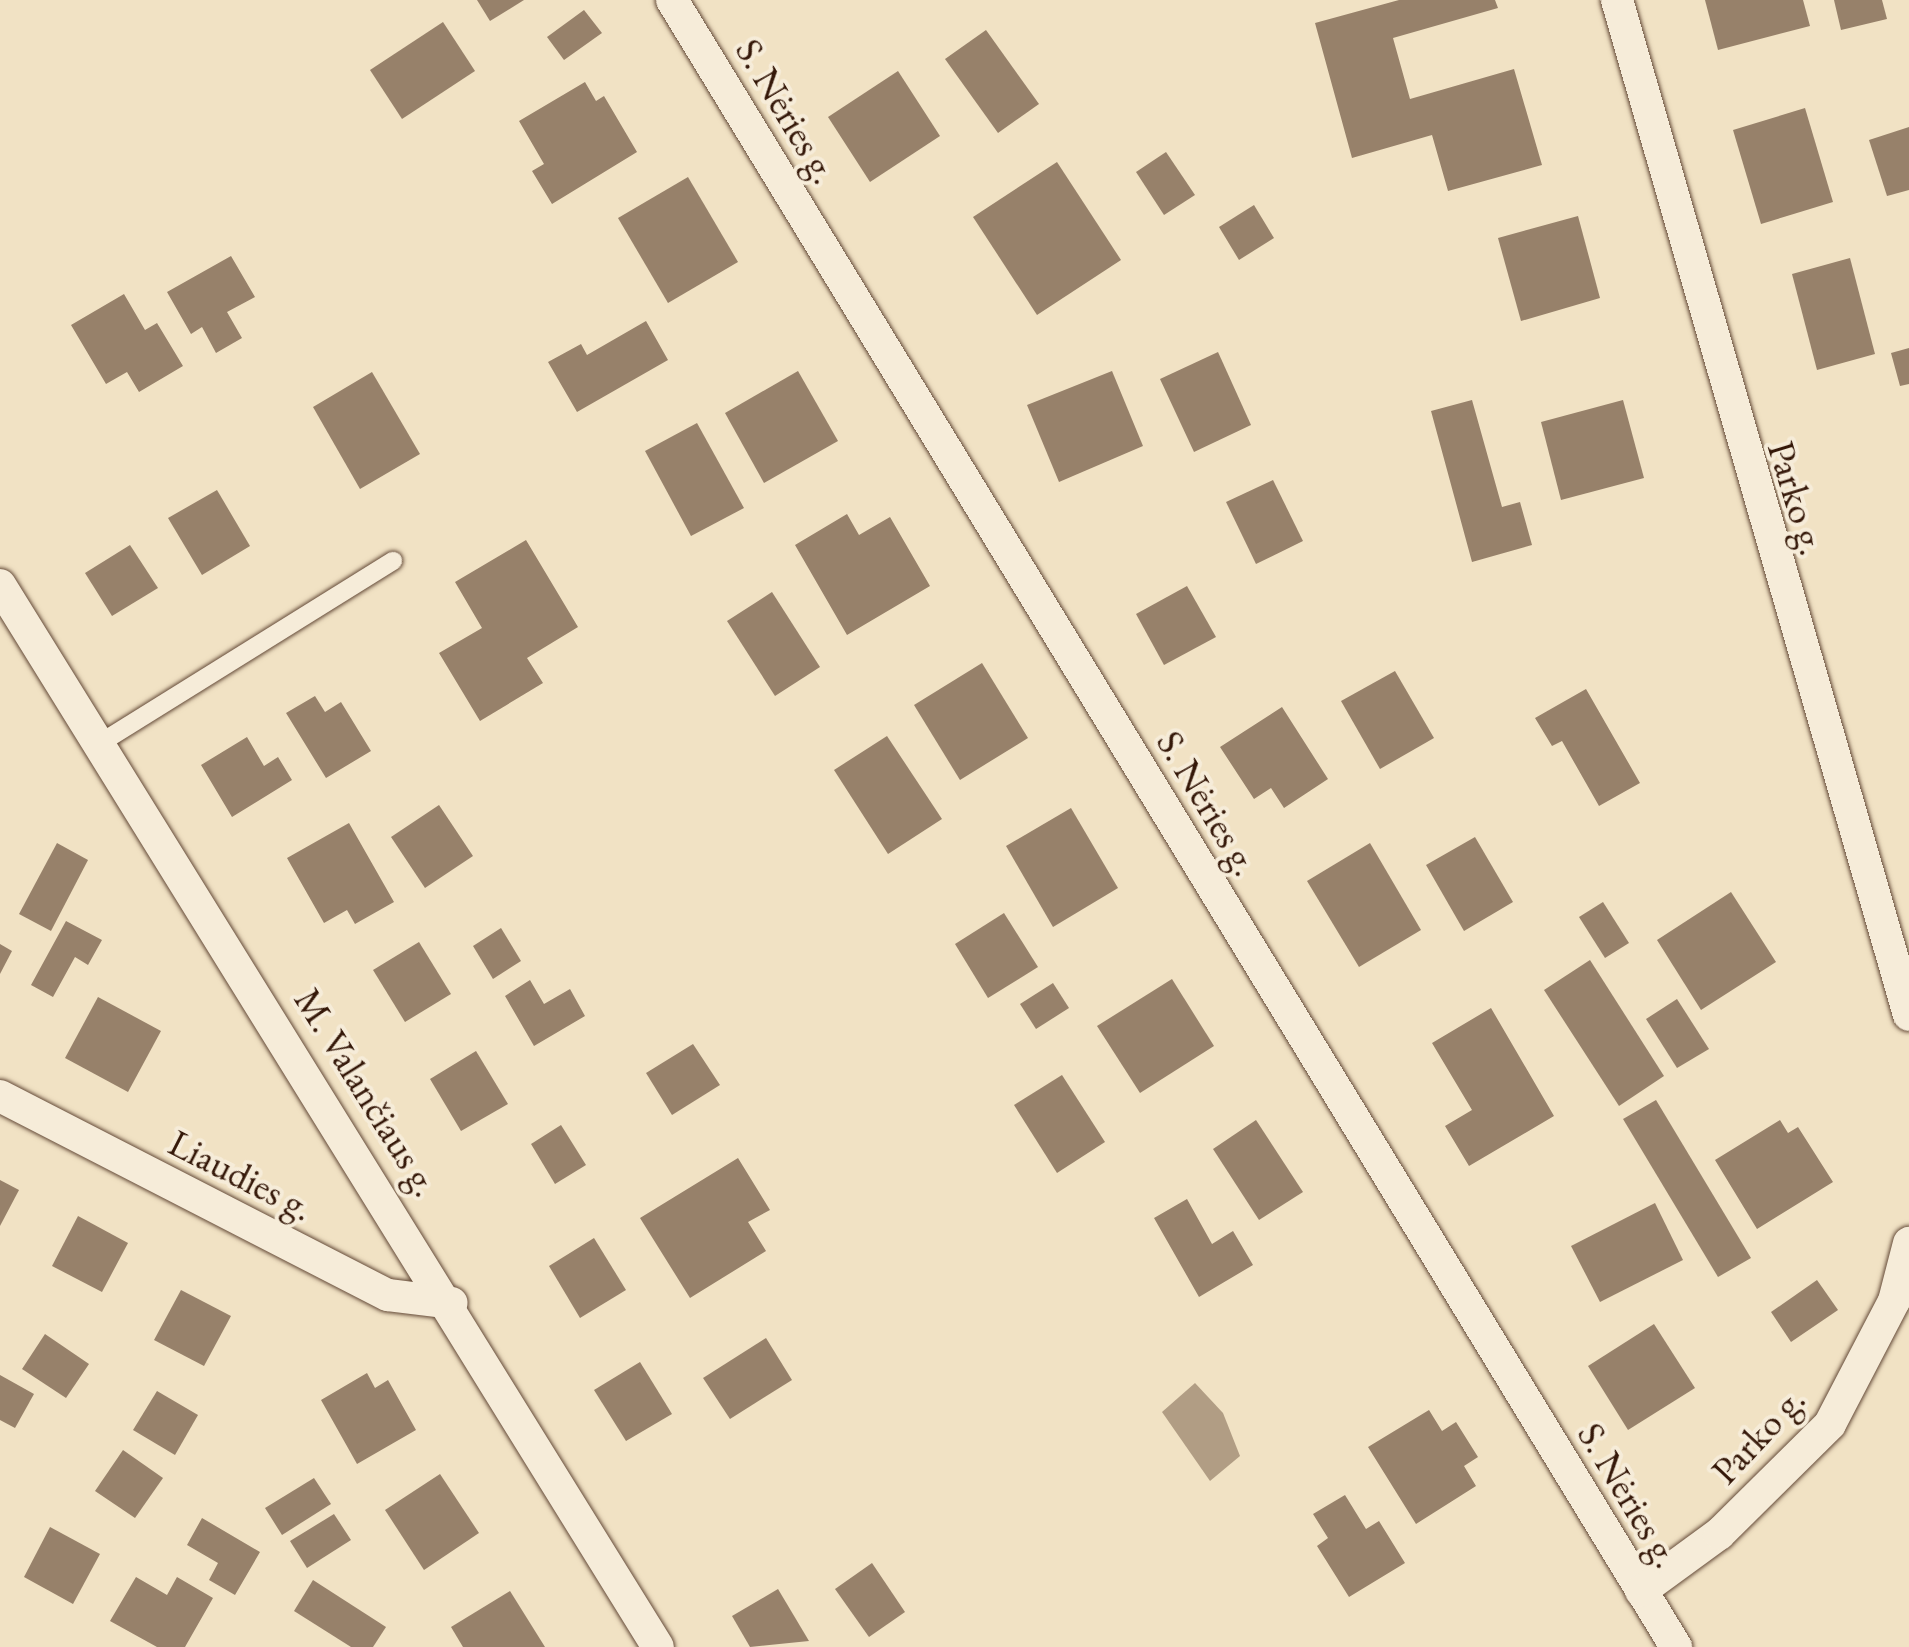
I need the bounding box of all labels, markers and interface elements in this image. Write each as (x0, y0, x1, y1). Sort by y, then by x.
street label: S. Nėries g. (726, 30, 848, 192)
street label: Parko g. (1758, 436, 1836, 560)
street label: S. Nėries g. (1147, 722, 1269, 884)
street label: M. Valančiaus g. (285, 979, 449, 1205)
street label: Liaudies g. (162, 1119, 320, 1231)
street label: Parko g. (1702, 1377, 1814, 1493)
street label: S. Nėries g. (1568, 1414, 1690, 1576)

